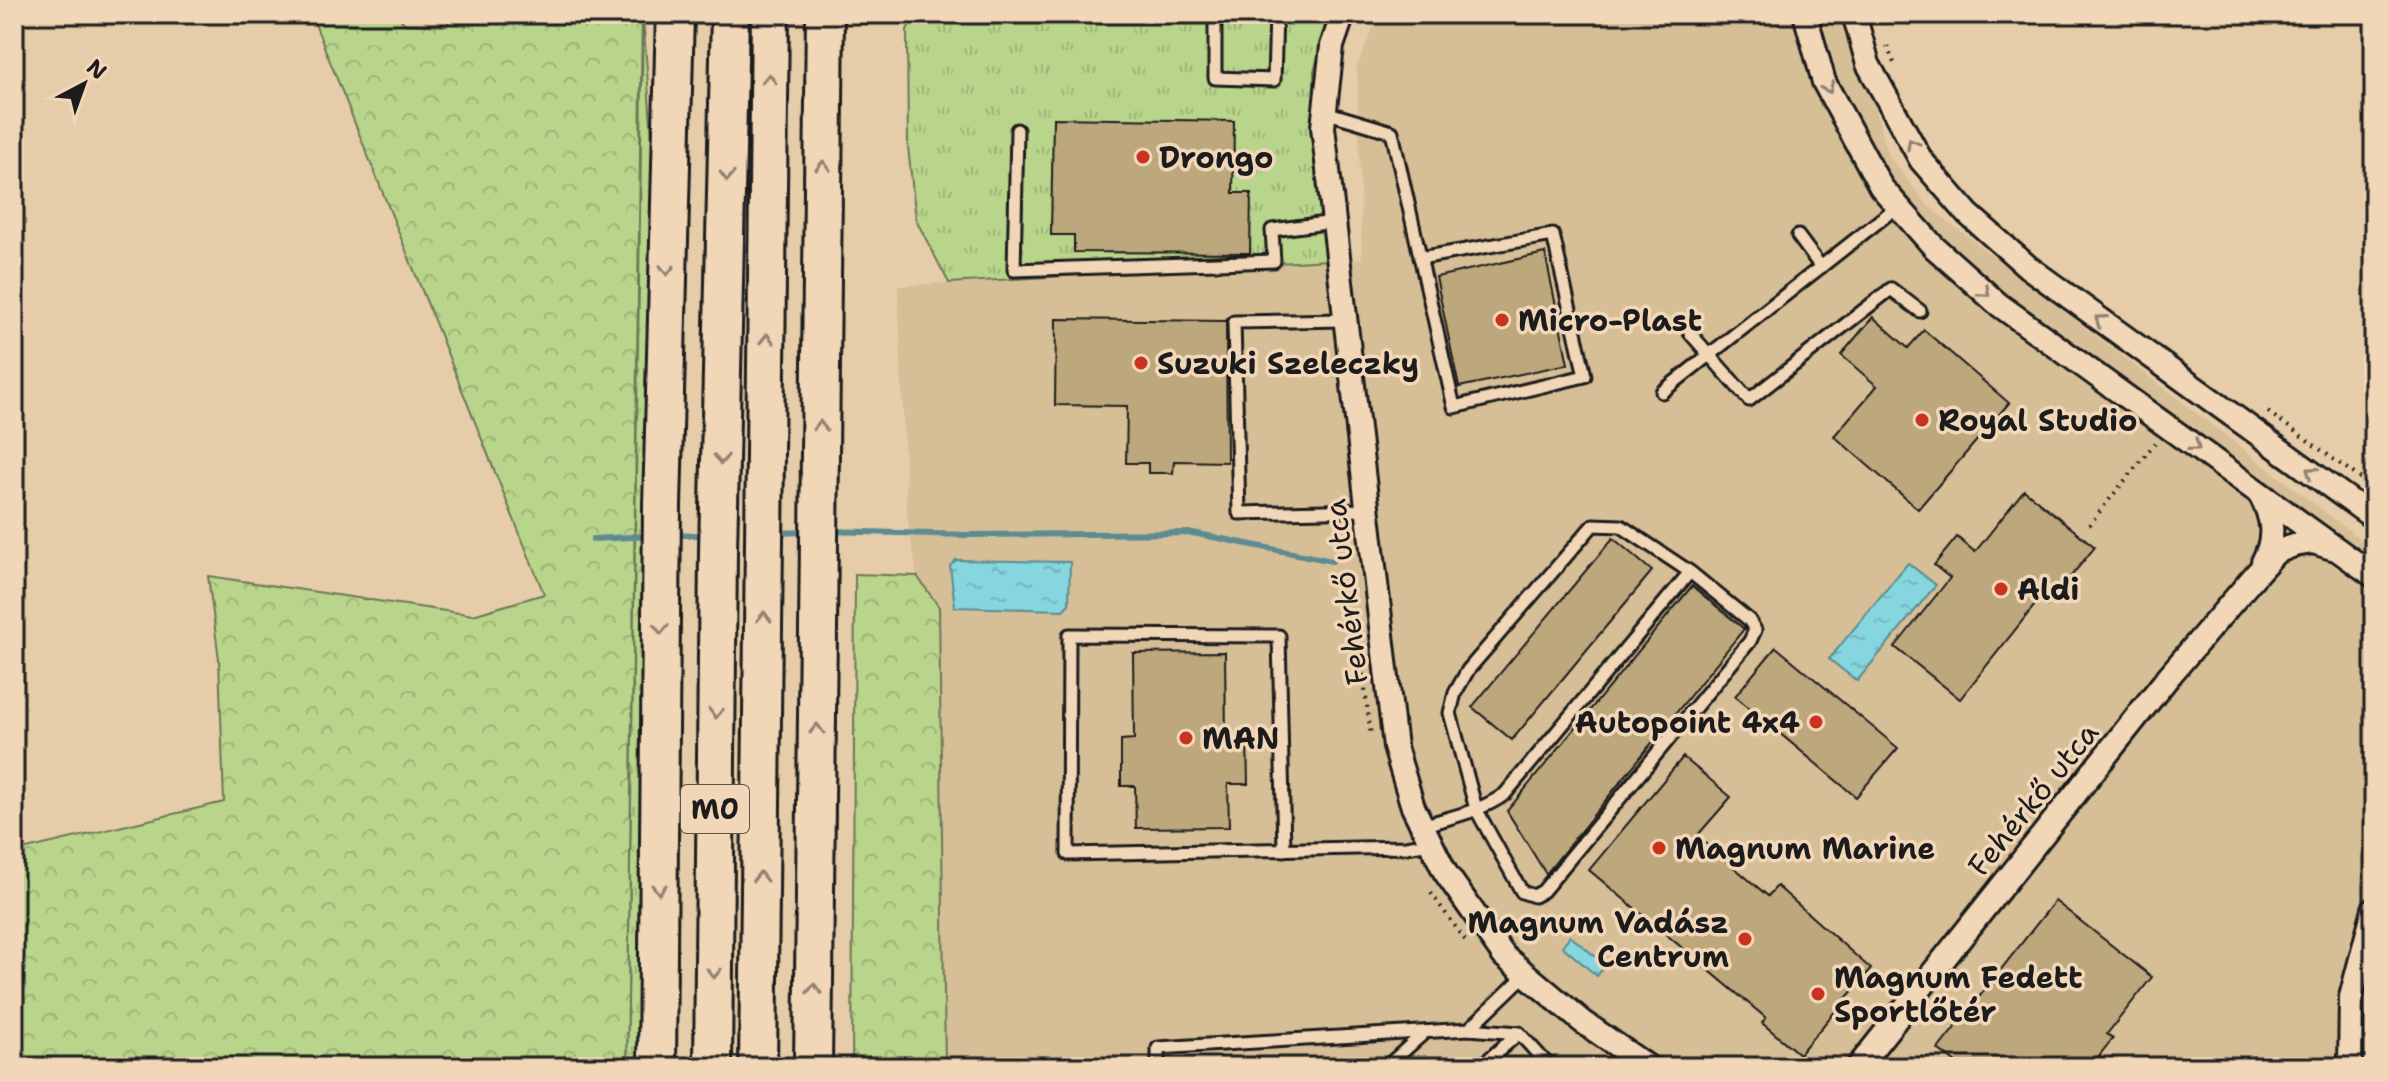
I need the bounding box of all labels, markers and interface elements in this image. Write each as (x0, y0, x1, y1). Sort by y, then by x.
north arrow (44, 44, 124, 124)
text: N (81, 53, 113, 86)
one-way arrow (760, 72, 778, 85)
one-way arrow (1818, 80, 1834, 95)
place label: Drongo (1159, 137, 1274, 178)
one-way arrow (1906, 137, 1921, 152)
marker: Drongo (1134, 148, 1152, 166)
one-way arrow (814, 159, 832, 172)
one-way arrow (718, 170, 735, 183)
one-way arrow (658, 264, 676, 277)
one-way arrow (1975, 283, 1990, 297)
place label: Micro-Plast (1518, 300, 1702, 341)
marker: Micro-Plast (1493, 311, 1511, 329)
one-way arrow (2095, 315, 2109, 330)
one-way arrow (758, 332, 776, 345)
place label: Suzuki Szeleczky (1157, 343, 1419, 384)
marker: Suzuki Szeleczky (1132, 354, 1150, 372)
place label: Royal Studio (1938, 400, 2138, 441)
marker: Royal Studio (1913, 411, 1931, 429)
one-way arrow (811, 419, 829, 432)
one-way arrow (2186, 436, 2200, 450)
one-way arrow (712, 453, 729, 466)
one-way arrow (2305, 468, 2319, 482)
street label: Fehérkő utca (1314, 496, 1378, 687)
place label: Aldi (2017, 569, 2080, 610)
marker: Aldi (1992, 580, 2010, 598)
one-way arrow (755, 610, 772, 623)
one-way arrow (653, 623, 670, 636)
place label: Autopoint 4x4 (1575, 702, 1800, 743)
one-way arrow (707, 707, 725, 720)
marker: Autopoint 4x4 (1807, 713, 1825, 731)
street label: Fehérkő utca (1958, 713, 2108, 885)
place label: MAN (1202, 718, 1280, 759)
one-way arrow (808, 722, 825, 735)
marker: MAN (1177, 729, 1195, 747)
road number: M0 (681, 785, 749, 833)
place label: Magnum Marine (1675, 828, 1935, 869)
marker: Magnum Marine (1650, 839, 1668, 857)
one-way arrow (751, 870, 769, 883)
one-way arrow (650, 883, 667, 896)
place label: Magnum Vadász Centrum (1468, 902, 1729, 977)
marker: Magnum Vadász Centrum (1736, 930, 1754, 948)
place label: Magnum Fedett Sportlőtér (1834, 957, 2083, 1032)
one-way arrow (705, 967, 723, 980)
one-way arrow (805, 982, 823, 995)
marker: Magnum Fedett Sportlőtér (1809, 985, 1827, 1003)

